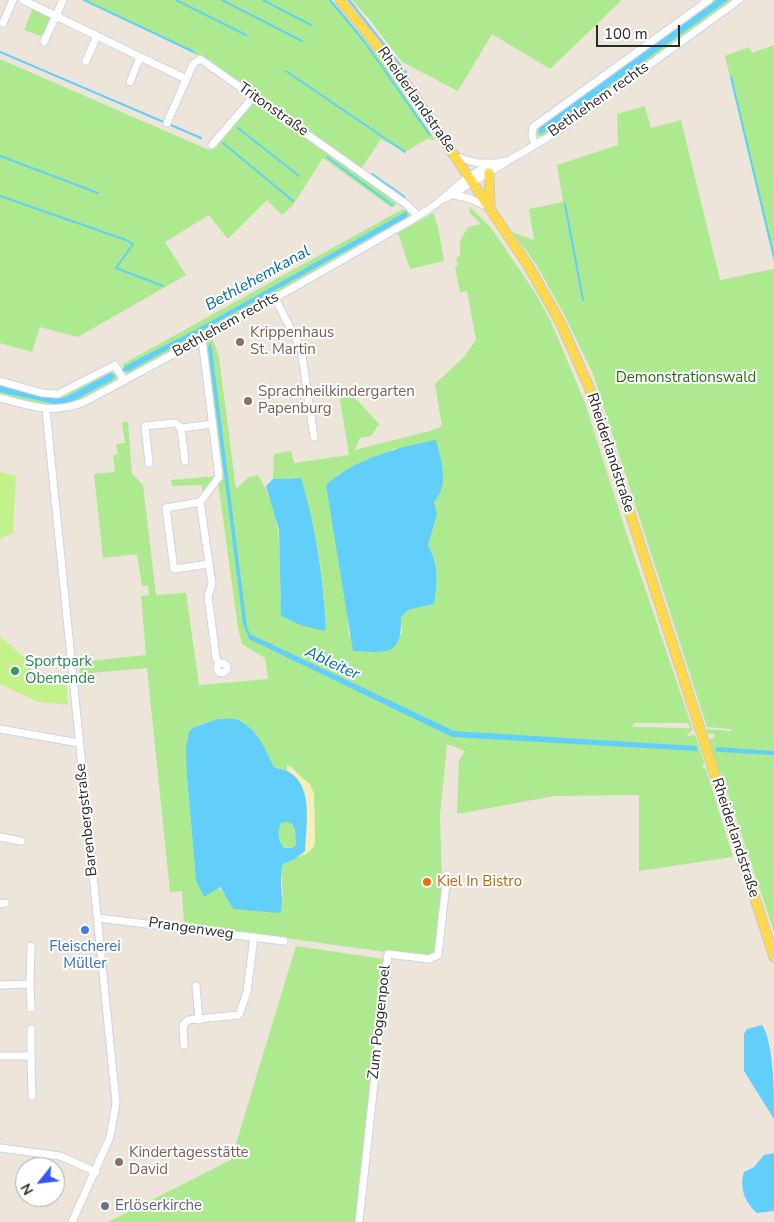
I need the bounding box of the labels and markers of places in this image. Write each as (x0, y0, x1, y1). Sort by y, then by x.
place label: Krippenhaus St. Martin (250, 324, 334, 359)
marker: Krippenhaus St. Martin (234, 336, 246, 348)
place label: Sprachheilkindergarten Papenburg (258, 383, 415, 418)
marker: Sprachheilkindergarten Papenburg (242, 395, 254, 407)
place label: Sportpark Obenende (25, 653, 95, 688)
marker: Sportpark Obenende (9, 665, 21, 677)
place label: Kiel In Bistro (437, 873, 522, 891)
marker: Kiel In Bistro (421, 876, 433, 888)
marker: Fleischerei Müller (79, 924, 91, 936)
place label: Fleischerei Müller (49, 938, 121, 973)
place label: Kindertagesstätte David (129, 1144, 249, 1179)
marker: Kindertagesstätte David (113, 1156, 125, 1168)
place label: Erlöserkirche (115, 1197, 202, 1215)
marker: Erlöserkirche (99, 1200, 111, 1212)

